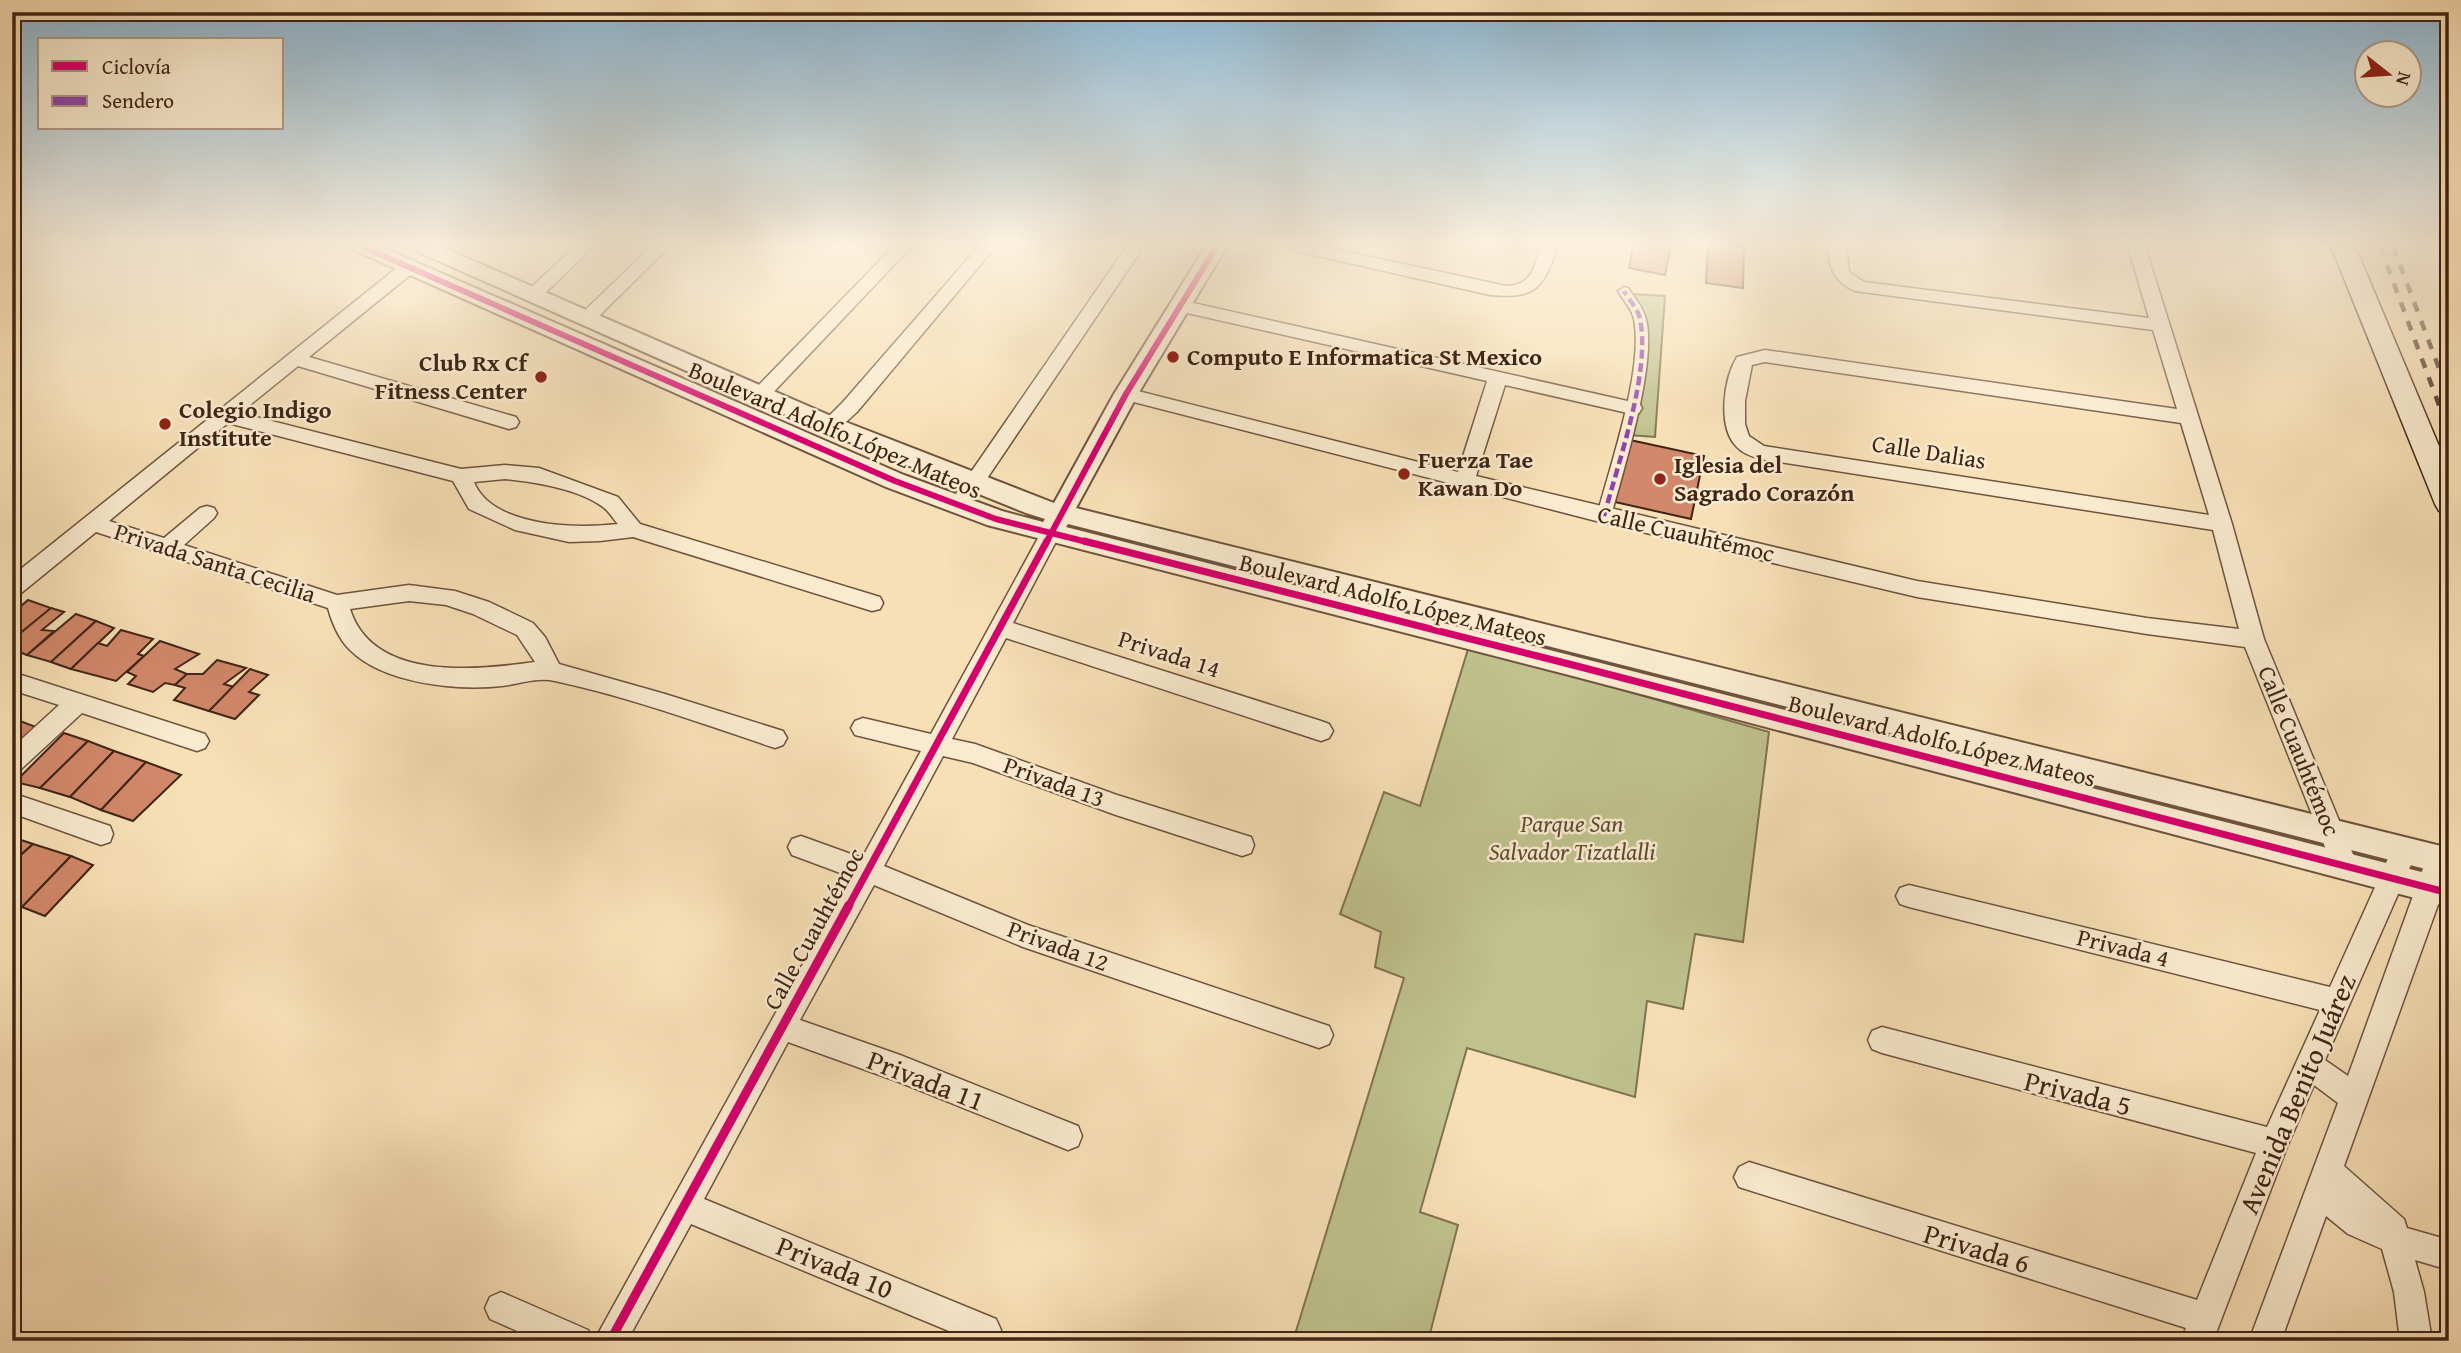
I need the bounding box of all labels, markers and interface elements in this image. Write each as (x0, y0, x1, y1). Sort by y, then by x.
legend (38, 38, 284, 130)
north arrow (2352, 38, 2422, 108)
text: Ciclovía (102, 51, 171, 82)
text: N (2389, 69, 2420, 89)
text: Sendero (102, 85, 174, 116)
place label: Computo E Informatica St Mexico (1187, 339, 1542, 374)
place label: Club Rx Cf Fitness Center (375, 345, 530, 408)
marker: Computo E Informatica St Mexico (1165, 349, 1181, 365)
street label: Boulevard Adolfo López Mateos (683, 352, 987, 507)
marker: Club Rx Cf Fitness Center (533, 369, 549, 385)
place label: Colegio Indigo Institute (179, 392, 332, 455)
marker: Colegio Indigo Institute (157, 416, 173, 432)
street label: Calle Dalias (1870, 425, 1988, 478)
place label: Fuerza Tae Kawan Do (1418, 442, 1534, 505)
place label: Iglesia del Sagrado Corazón (1674, 447, 1854, 510)
marker: Fuerza Tae Kawan Do (1396, 466, 1412, 482)
marker: Iglesia del Sagrado Corazón (1652, 471, 1668, 487)
street label: Calle Cuauhtémoc (1594, 496, 1778, 571)
street label: Privada Santa Cecilia (110, 513, 321, 612)
street label: Boulevard Adolfo López Mateos (1236, 544, 1550, 655)
street label: Privada 14 (1114, 621, 1224, 686)
street label: Calle Cuauhtémoc (2249, 661, 2350, 841)
street label: Boulevard Adolfo López Mateos (1785, 685, 2099, 796)
street label: Privada 13 (999, 747, 1109, 816)
park label: Parque San Salvador Tizatlalli (1489, 806, 1655, 869)
street label: Calle Cuauhtémoc (755, 841, 873, 1016)
street label: Privada 12 (1003, 911, 1113, 980)
street label: Privada 4 (2074, 919, 2173, 976)
street label: Avenida Benito Juárez (2228, 968, 2366, 1220)
street label: Privada 11 (862, 1038, 991, 1121)
street label: Privada 5 (2020, 1059, 2136, 1126)
street label: Privada 6 (1919, 1212, 2035, 1283)
street label: Privada 10 (771, 1225, 900, 1308)

